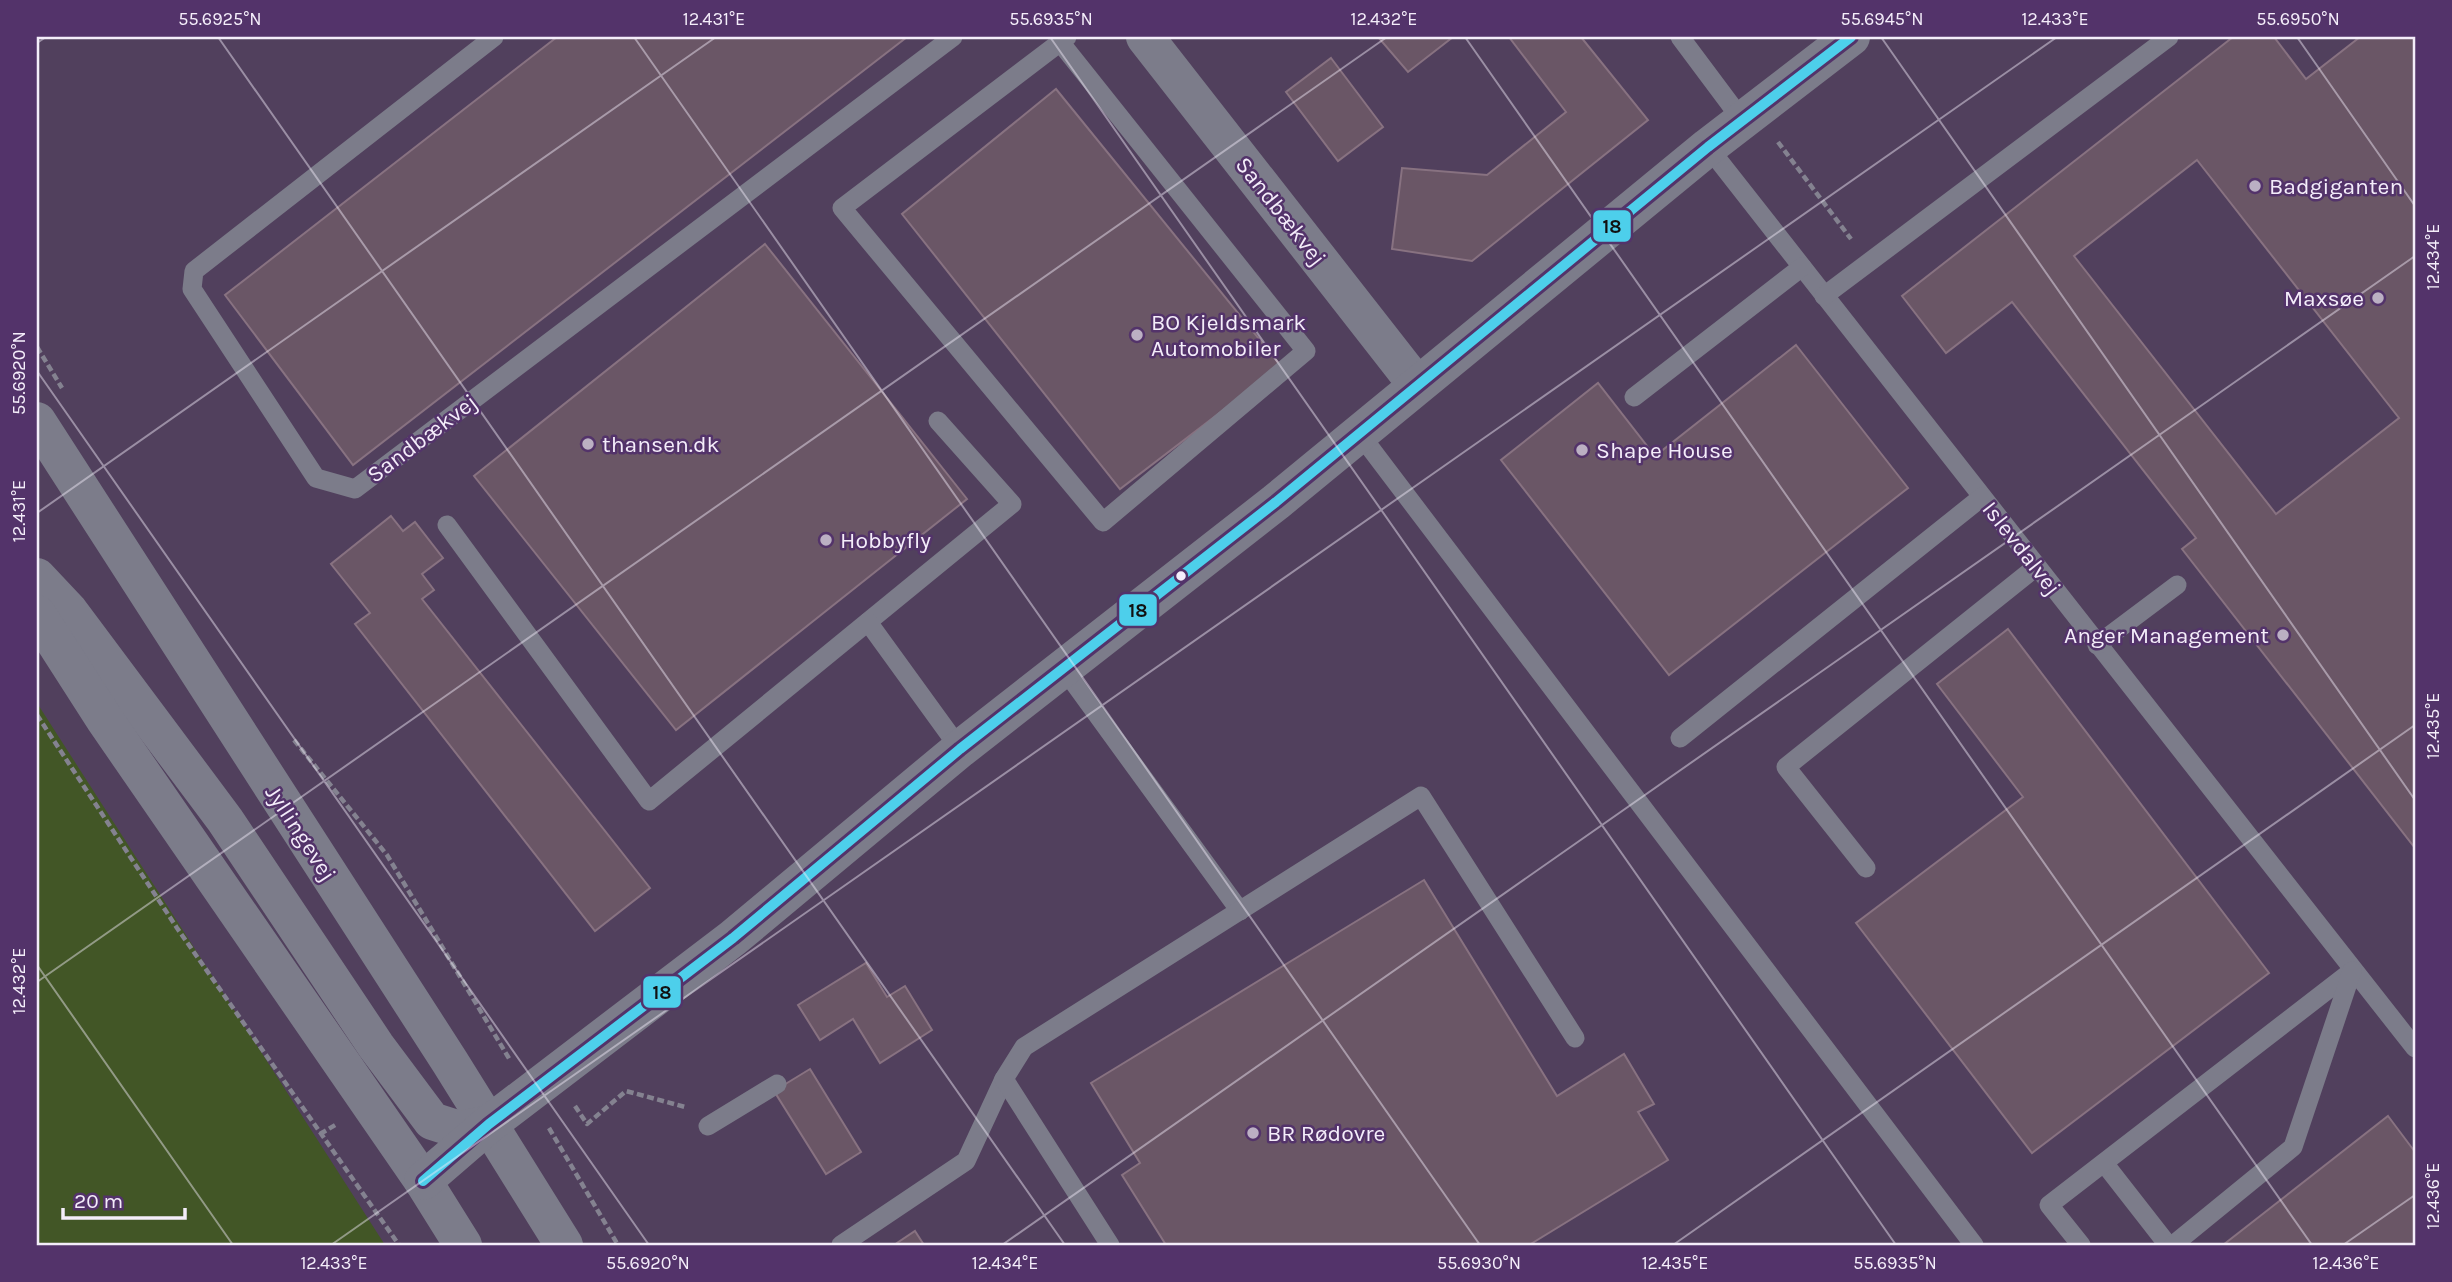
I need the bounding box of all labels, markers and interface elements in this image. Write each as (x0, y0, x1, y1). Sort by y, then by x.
text: 55.6925°N (178, 8, 262, 30)
text: 12.431°E (683, 8, 745, 30)
text: 55.6935°N (1009, 8, 1093, 30)
text: 12.432°E (1351, 8, 1417, 30)
text: 55.6945°N (1841, 8, 1923, 30)
text: 12.433°E (2021, 8, 2089, 30)
text: 55.6950°N (2256, 8, 2340, 30)
street label: Sandbækvej (1230, 151, 1331, 271)
place label: Badgiganten (2269, 173, 2403, 200)
marker: Badgiganten (2247, 178, 2263, 194)
line badge: 18 (1592, 209, 1632, 243)
text: 18 (1602, 216, 1622, 238)
text: 12.434°E (2422, 224, 2444, 290)
place label: Maxsøe (2284, 285, 2364, 312)
marker: Maxsøe (2370, 290, 2386, 306)
place label: BO Kjeldsmark Automobiler (1151, 309, 1306, 362)
marker: BO Kjeldsmark Automobiler (1129, 327, 1145, 343)
text: 55.6920°N (8, 331, 30, 415)
street label: Sandbækvej (362, 388, 483, 489)
place label: thansen.dk (602, 431, 720, 458)
marker: thansen.dk (580, 436, 596, 452)
place label: Shape House (1596, 437, 1733, 464)
marker: Shape House (1574, 442, 1590, 458)
text: 12.431°E (8, 480, 30, 542)
street label: Islevdalvej (1977, 496, 2067, 601)
place label: Hobbyfly (840, 527, 931, 554)
marker: Hobbyfly (818, 532, 834, 548)
unlabelled marker (1174, 569, 1188, 583)
line badge: 18 (1118, 593, 1158, 627)
text: 18 (1128, 600, 1148, 622)
place label: Anger Management (2064, 622, 2269, 649)
marker: Anger Management (2275, 627, 2291, 643)
text: 12.435°E (2422, 693, 2444, 759)
street label: Jyllingevej (260, 780, 342, 886)
text: 12.432°E (8, 948, 30, 1014)
line badge: 18 (642, 975, 682, 1009)
text: 18 (652, 982, 672, 1004)
place label: BR Rødovre (1267, 1120, 1385, 1147)
marker: BR Rødovre (1245, 1125, 1261, 1141)
text: 12.436°E (2422, 1163, 2444, 1229)
scale bar (63, 1177, 186, 1221)
text: 20 m (74, 1189, 123, 1213)
text: 12.433°E (300, 1252, 368, 1274)
text: 55.6920°N (606, 1252, 690, 1274)
text: 12.434°E (972, 1252, 1038, 1274)
text: 55.6930°N (1437, 1252, 1521, 1274)
text: 12.435°E (1642, 1252, 1708, 1274)
text: 55.6935°N (1853, 1252, 1937, 1274)
text: 12.436°E (2313, 1252, 2379, 1274)

